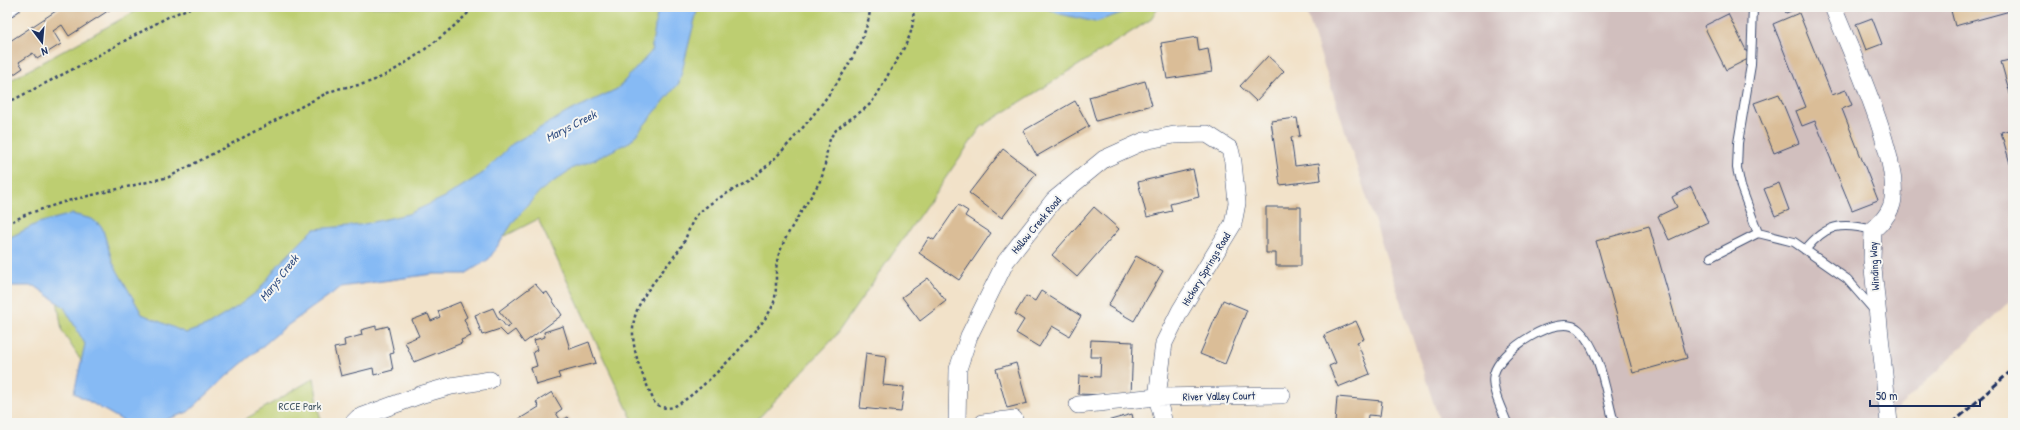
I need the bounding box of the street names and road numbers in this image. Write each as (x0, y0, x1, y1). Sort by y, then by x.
street label: Hollow Creek Road (1008, 193, 1064, 257)
street label: Hickory Springs Road (1179, 229, 1234, 308)
street label: Winding Way (1866, 241, 1882, 291)
street label: River Valley Court (1183, 388, 1256, 404)

